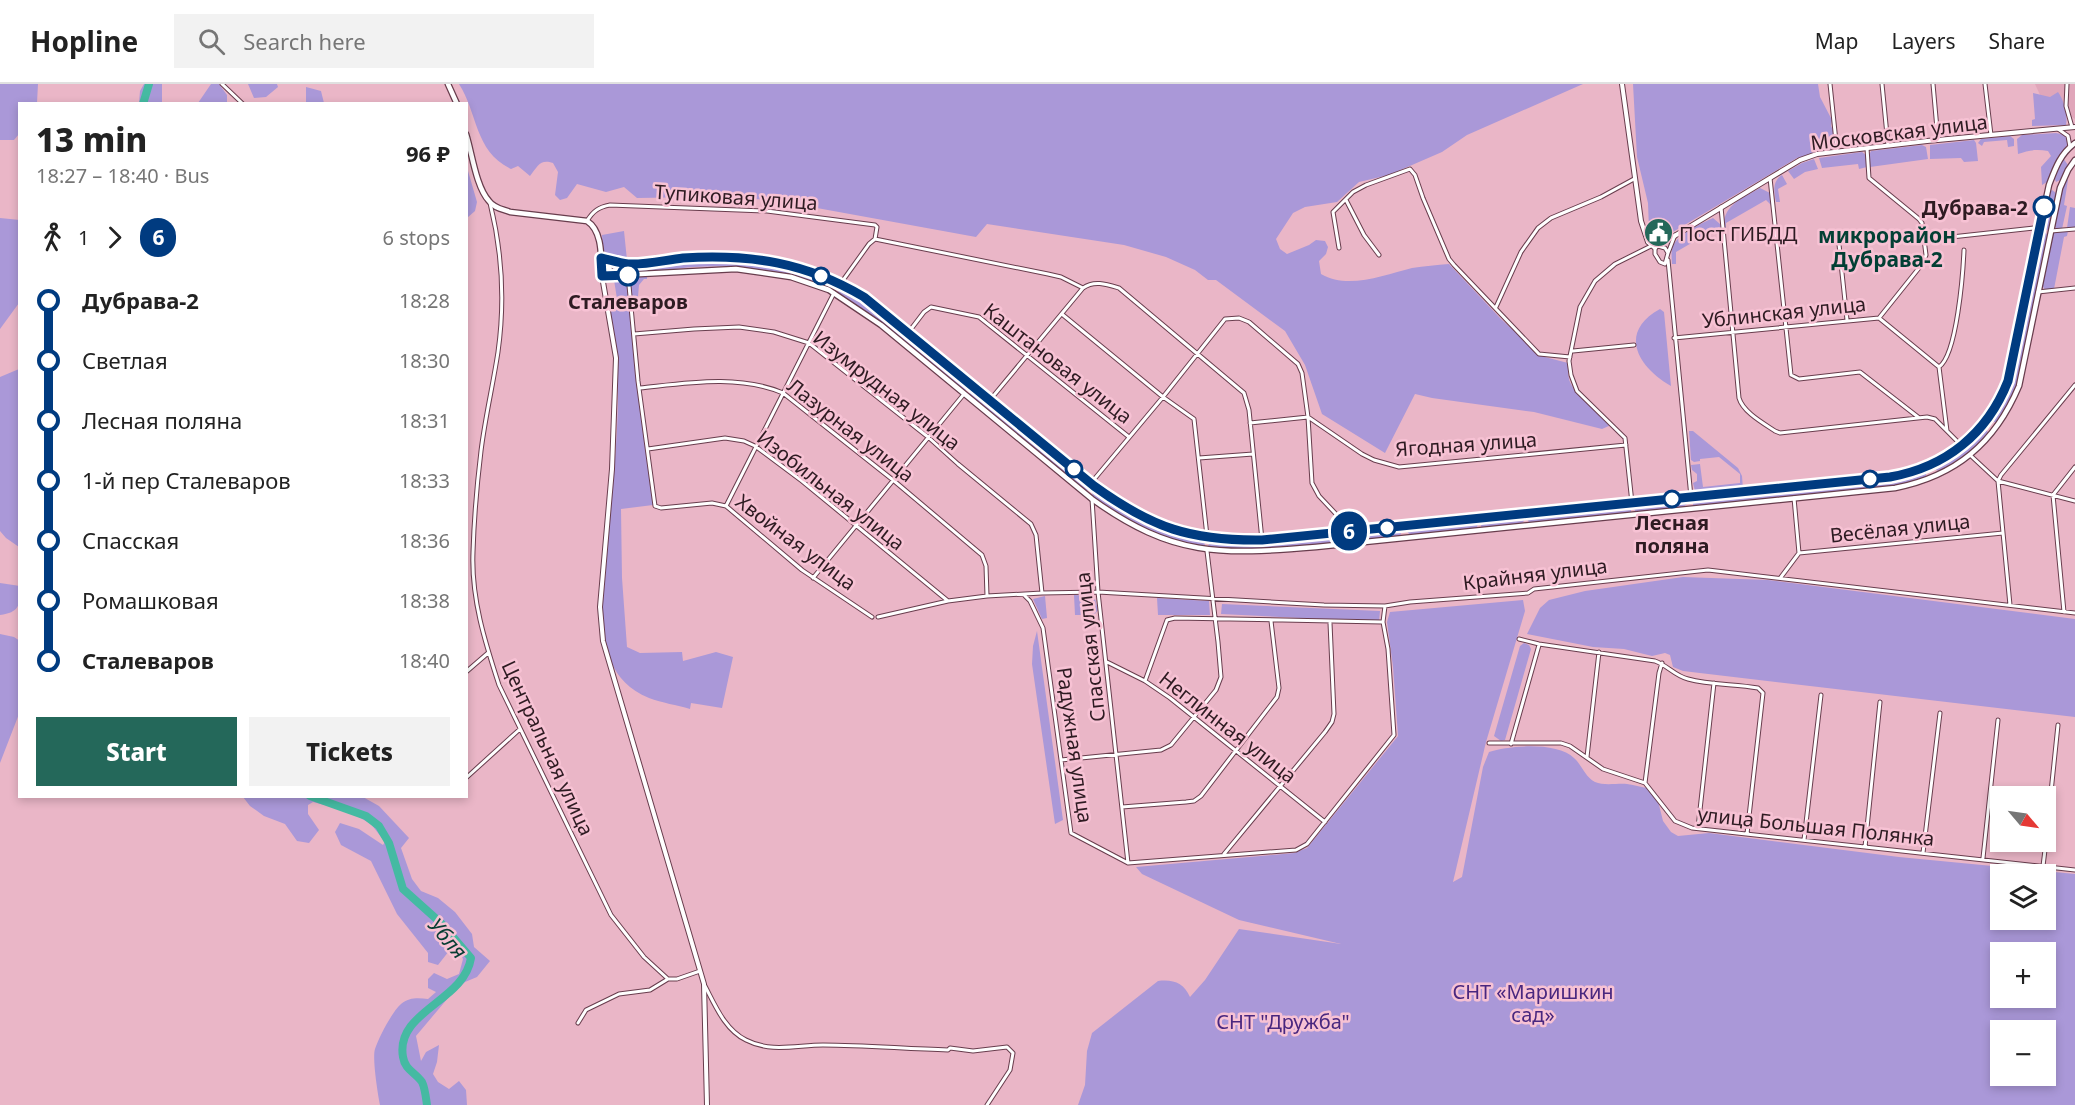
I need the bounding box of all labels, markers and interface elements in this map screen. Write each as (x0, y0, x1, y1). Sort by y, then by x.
search box (174, 14, 594, 68)
text: Hopline (30, 22, 138, 60)
icon: search (195, 25, 228, 58)
text: Search here (243, 26, 366, 56)
text: Map (1815, 27, 1859, 55)
text: Layers (1892, 27, 1956, 55)
text: Share (1989, 27, 2045, 55)
street label: Московская улица (1809, 108, 1989, 156)
text: 13 min (36, 117, 147, 162)
text: 96 ₽ (406, 138, 450, 168)
text: 18:27 – 18:40 · Bus (36, 162, 209, 189)
street label: Тупиковая улица (654, 178, 818, 216)
place label: Дубрава-2 (1922, 194, 2028, 221)
marker: Дубрава-2 (2033, 196, 2055, 218)
public building icon: Пост ГИБДД (1642, 217, 1674, 249)
place label: Пост ГИБДД (1679, 220, 1798, 247)
icon: walk (36, 221, 69, 254)
icon: forward (98, 221, 131, 254)
district label: микрорайон Дубрава-2 (1818, 221, 1956, 273)
text: 6 (152, 223, 164, 251)
text: 1 (78, 224, 89, 251)
text: 6 stops (383, 224, 450, 251)
marker: Сталеваров (617, 264, 639, 286)
unlabelled marker (812, 267, 830, 285)
text: Дубрава-2 (82, 285, 199, 315)
text: 18:28 (399, 287, 450, 314)
place label: Сталеваров (568, 288, 688, 315)
street label: Ублинская улица (1701, 290, 1867, 334)
street label: Каштановая улица (978, 296, 1138, 430)
street label: Изумрудная улица (808, 324, 966, 456)
text: Светлая (82, 345, 168, 375)
text: 18:30 (399, 347, 450, 374)
street label: Лазурная улица (782, 372, 920, 488)
text: Лесная поляна (82, 405, 242, 435)
text: 18:31 (399, 407, 450, 434)
street label: Изобильная улица (752, 424, 910, 556)
street label: Ягодная улица (1394, 426, 1538, 462)
unlabelled marker (1065, 460, 1083, 478)
text: 1-й пер Сталеваров (82, 465, 291, 495)
text: 18:33 (399, 467, 450, 494)
unlabelled marker (1861, 470, 1879, 488)
street label: Хвойная улица (730, 488, 862, 596)
marker: Лесная поляна (1663, 490, 1681, 508)
street label: Весёлая улица (1828, 507, 1972, 549)
place label: Лесная поляна (1634, 509, 1710, 559)
line badge: 6 (1330, 512, 1368, 550)
text: 6 (1343, 517, 1355, 545)
unlabelled marker (1378, 519, 1396, 537)
text: Спасская (82, 525, 179, 555)
text: 18:36 (399, 527, 450, 554)
street label: Крайняя улица (1461, 552, 1609, 596)
street label: Спасская улица (1069, 571, 1111, 723)
text: Ромашковая (82, 585, 219, 615)
text: 18:38 (399, 587, 450, 614)
text: Сталеваров (82, 645, 214, 675)
text: 18:40 (399, 647, 450, 674)
street label: Центральная улица (496, 656, 600, 840)
street label: Радужная улица (1051, 665, 1099, 825)
street label: Неглинная улица (1154, 665, 1302, 789)
button: Start (36, 717, 237, 786)
button: Tickets (249, 717, 450, 786)
north arrow (1990, 786, 2056, 852)
map controls (1990, 786, 2056, 1086)
street label: улица Большая Полянка (1696, 800, 1936, 852)
button: layers (1990, 864, 2056, 930)
water label: Убля (422, 912, 474, 965)
button: + (1990, 942, 2056, 1008)
park label: СНТ «Маришкин сад» (1452, 978, 1614, 1028)
park label: СНТ "Дружба" (1216, 1008, 1350, 1035)
button: − (1990, 1020, 2056, 1086)

